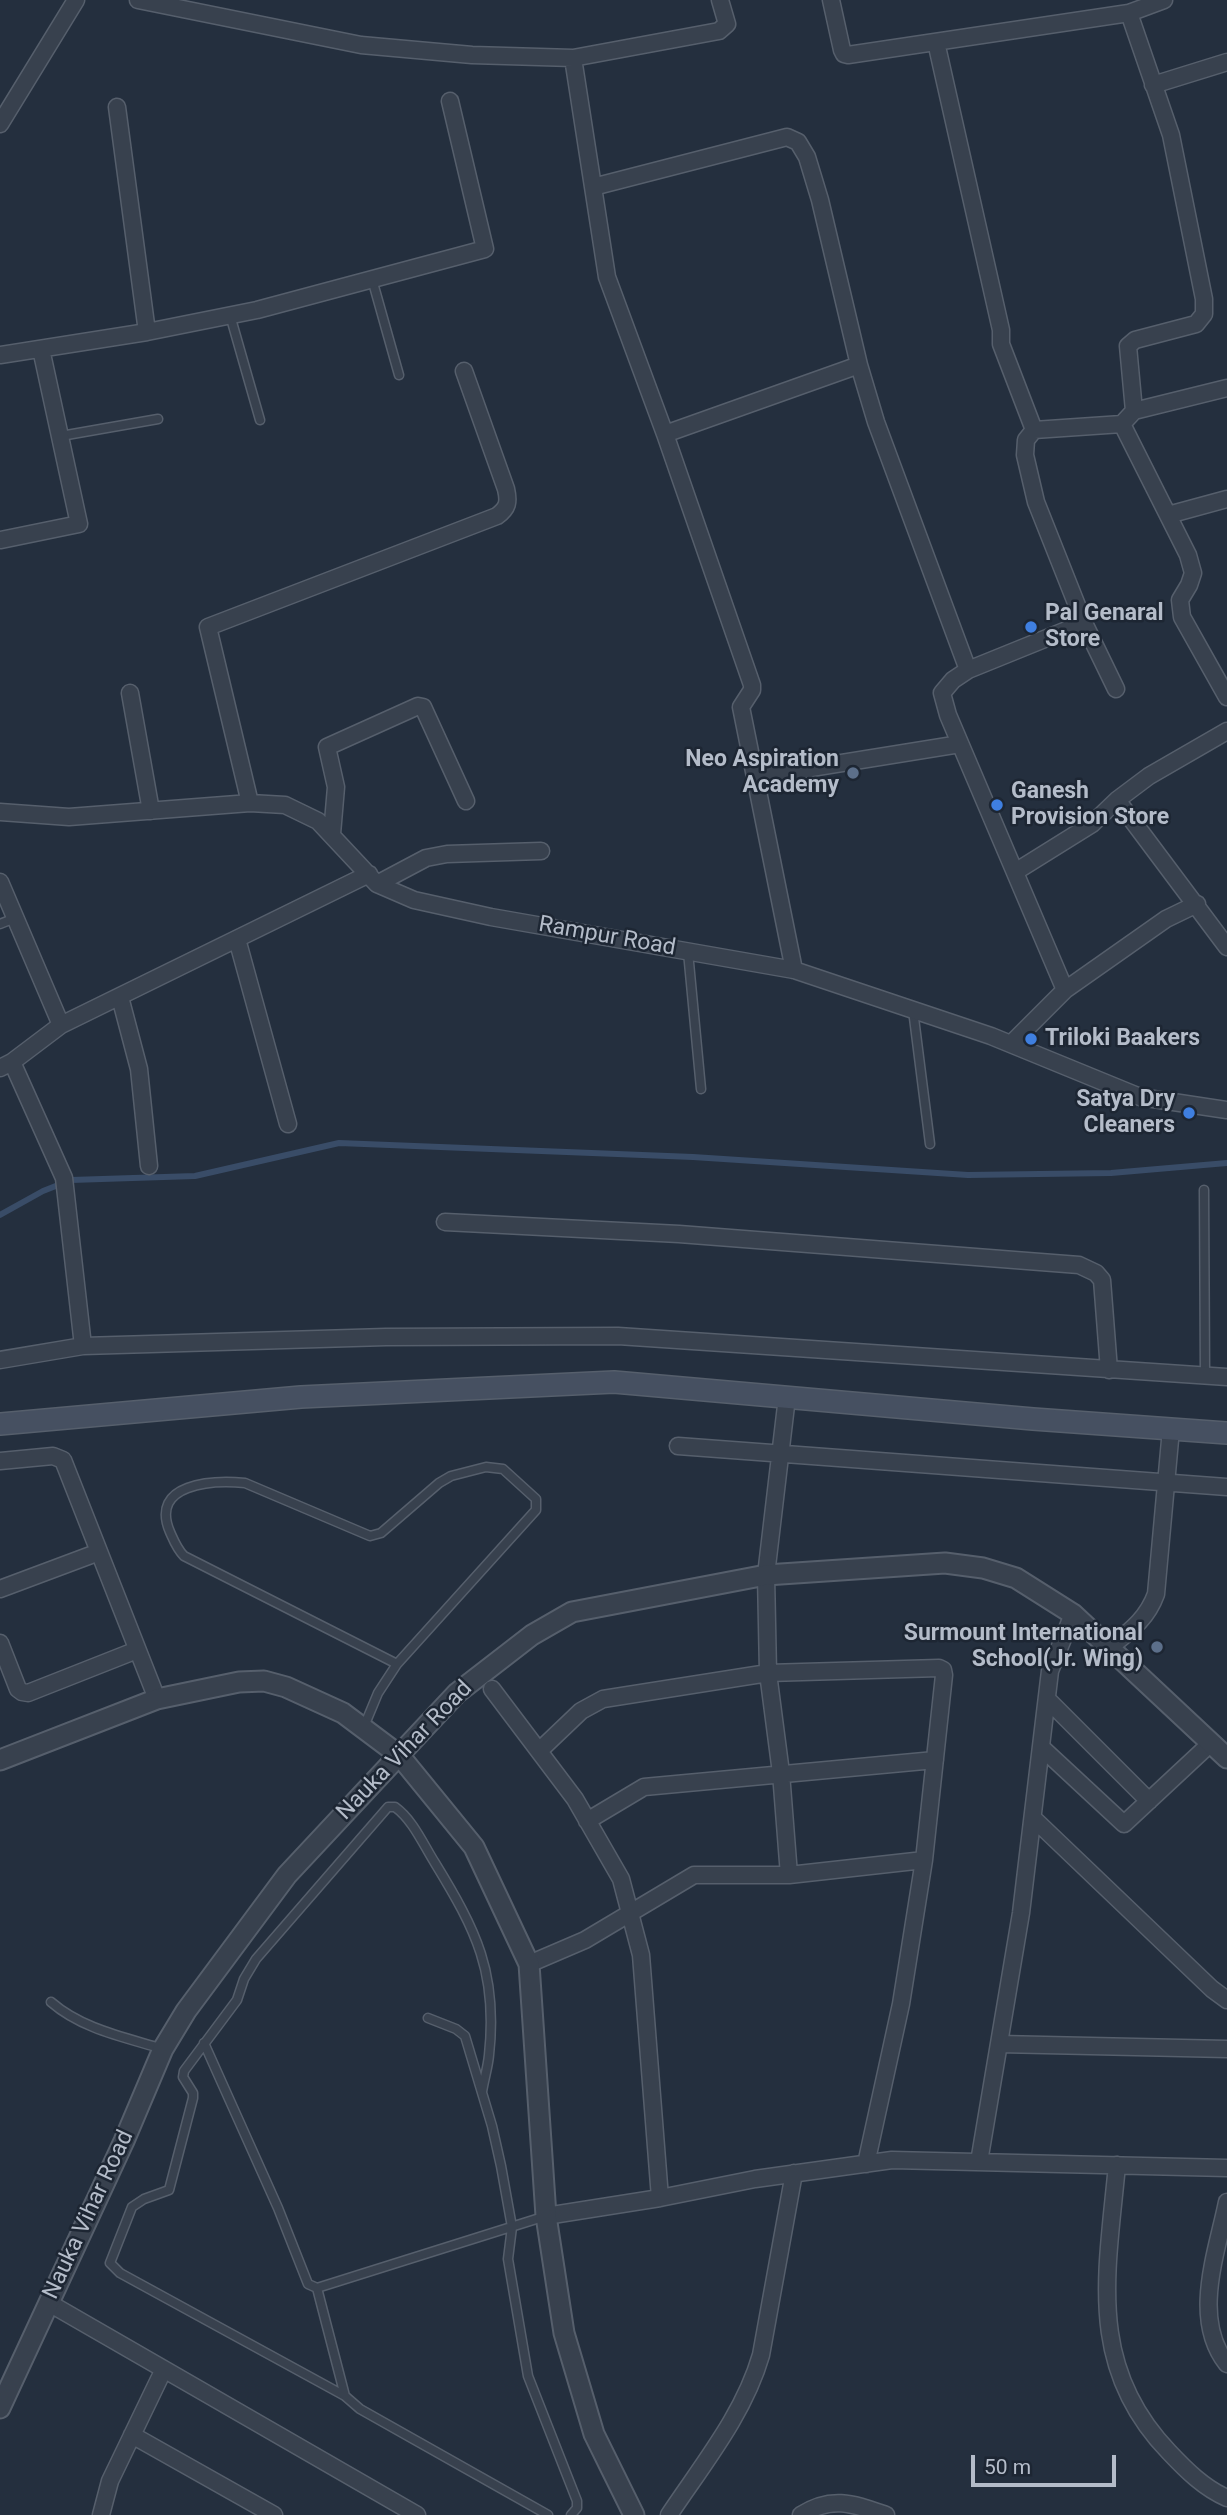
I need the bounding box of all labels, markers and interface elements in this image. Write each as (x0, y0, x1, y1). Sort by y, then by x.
place label: Pal Genaral Store (1045, 600, 1164, 654)
marker: Pal Genaral Store (1023, 619, 1039, 635)
place label: Neo Aspiration Academy (685, 746, 839, 800)
marker: Neo Aspiration Academy (845, 765, 861, 781)
place label: Ganesh Provision Store (1011, 778, 1169, 832)
marker: Ganesh Provision Store (989, 797, 1005, 813)
street label: Rampur Road (536, 911, 678, 963)
place label: Triloki Baakers (1045, 1025, 1200, 1053)
marker: Triloki Baakers (1023, 1031, 1039, 1047)
place label: Satya Dry Cleaners (1076, 1086, 1175, 1140)
marker: Satya Dry Cleaners (1181, 1105, 1197, 1121)
place label: Surmount International School(Jr. Wing) (904, 1620, 1143, 1674)
marker: Surmount International School(Jr. Wing) (1149, 1639, 1165, 1655)
street label: Nauka Vihar Road (331, 1676, 479, 1826)
street label: Nauka Vihar Road (38, 2126, 140, 2304)
scale bar (975, 2442, 1120, 2486)
text: 50 m (984, 2455, 1031, 2479)

